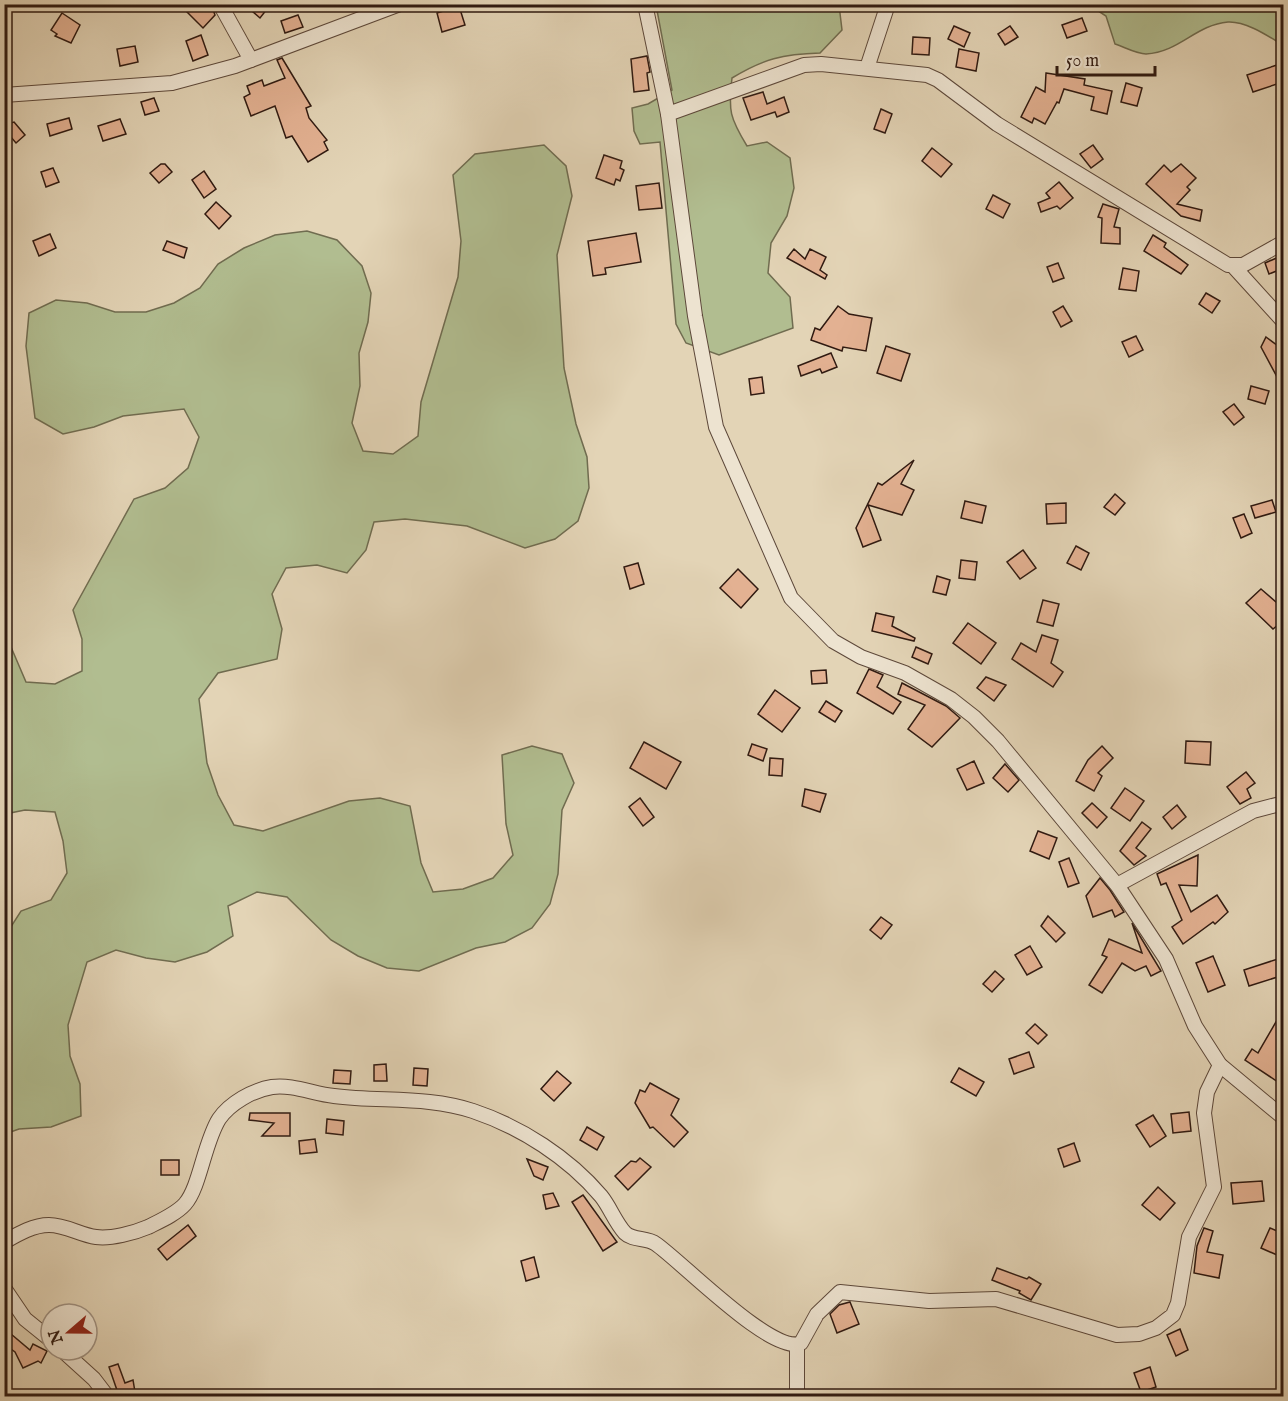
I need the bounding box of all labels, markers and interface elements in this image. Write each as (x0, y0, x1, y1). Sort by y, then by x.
scale bar (1057, 39, 1154, 77)
text: 50 m (1066, 50, 1099, 73)
north arrow (39, 1302, 99, 1362)
text: N (45, 1326, 69, 1347)

